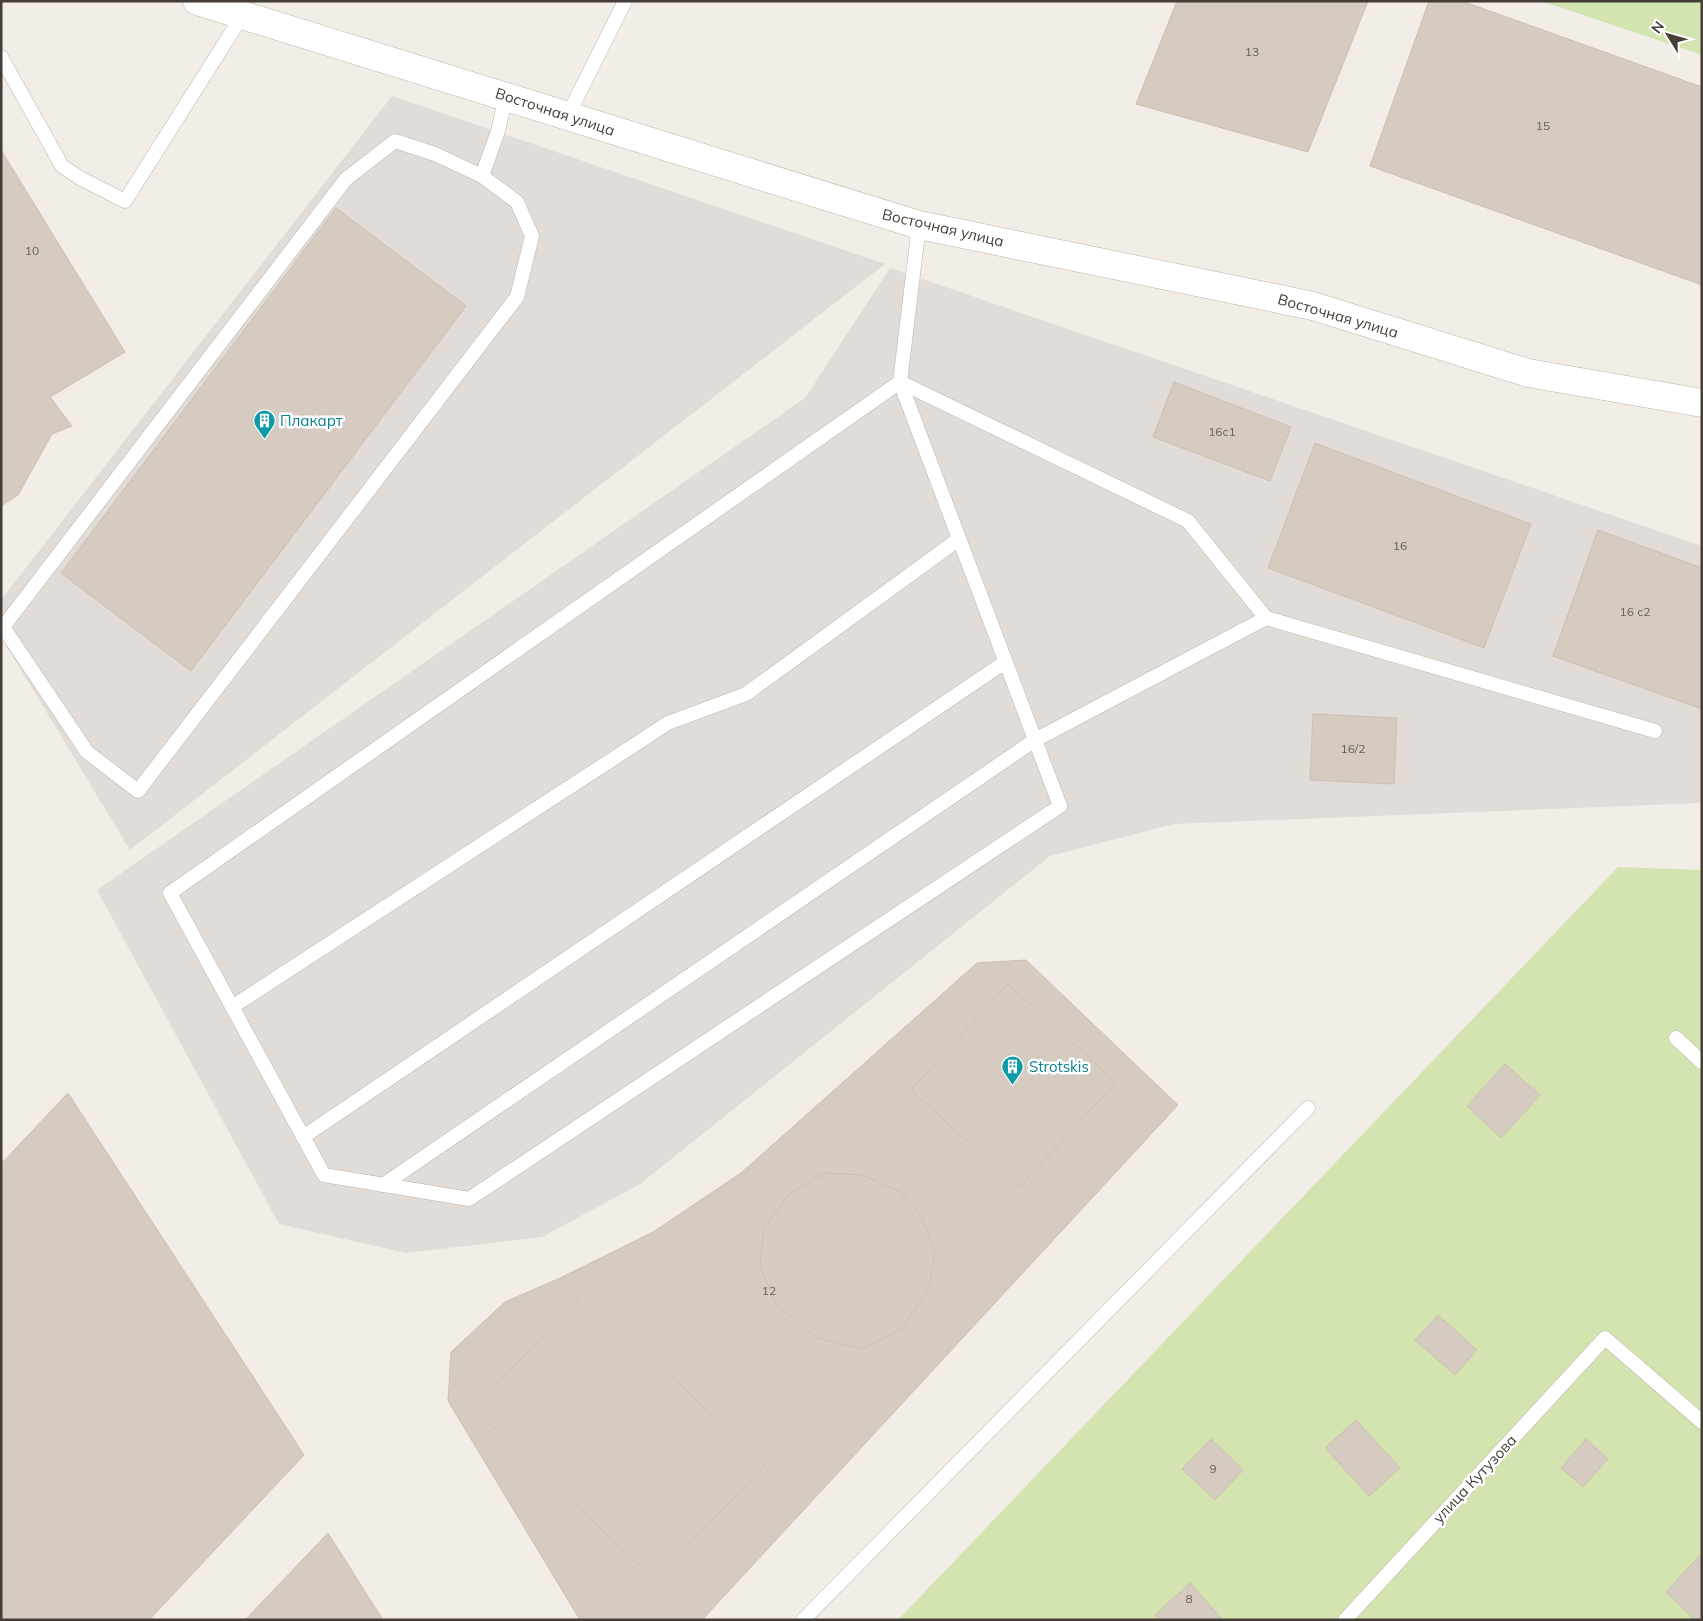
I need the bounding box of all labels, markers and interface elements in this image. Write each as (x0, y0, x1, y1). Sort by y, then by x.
north arrow (1643, 10, 1693, 60)
text: N (1647, 18, 1668, 37)
house number: 13 (1245, 44, 1259, 59)
street label: Восточная улица (493, 83, 617, 140)
house number: 15 (1536, 118, 1550, 133)
street label: Восточная улица (880, 204, 1006, 251)
house number: 10 (25, 243, 39, 258)
street label: Восточная улица (1276, 289, 1401, 342)
building icon: Плакарт (252, 409, 276, 440)
place label: Плакарт (280, 411, 343, 430)
house number: 16с1 (1208, 424, 1236, 439)
house number: 16 (1393, 538, 1407, 553)
house number: 16 с2 (1620, 604, 1650, 619)
house number: 16/2 (1340, 741, 1366, 756)
building icon: Strotskis (1001, 1055, 1025, 1086)
place label: Strotskis (1029, 1057, 1089, 1076)
house number: 12 (762, 1283, 776, 1298)
street label: улица Кутузова (1429, 1430, 1520, 1527)
house number: 9 (1209, 1461, 1217, 1476)
house number: 8 (1185, 1591, 1193, 1606)

